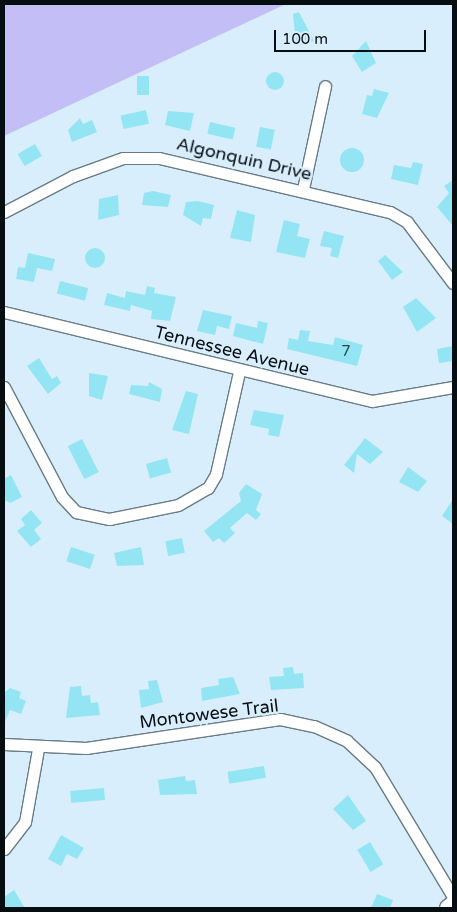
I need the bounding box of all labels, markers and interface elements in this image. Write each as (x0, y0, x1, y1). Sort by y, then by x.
scale bar (277, 20, 430, 52)
text: 100 m (282, 30, 328, 48)
street label: Algonquin Drive (174, 133, 314, 185)
street label: Tennessee Avenue (152, 321, 312, 381)
house number: 7 (341, 343, 351, 361)
street label: Montowese Trail (138, 695, 280, 733)

